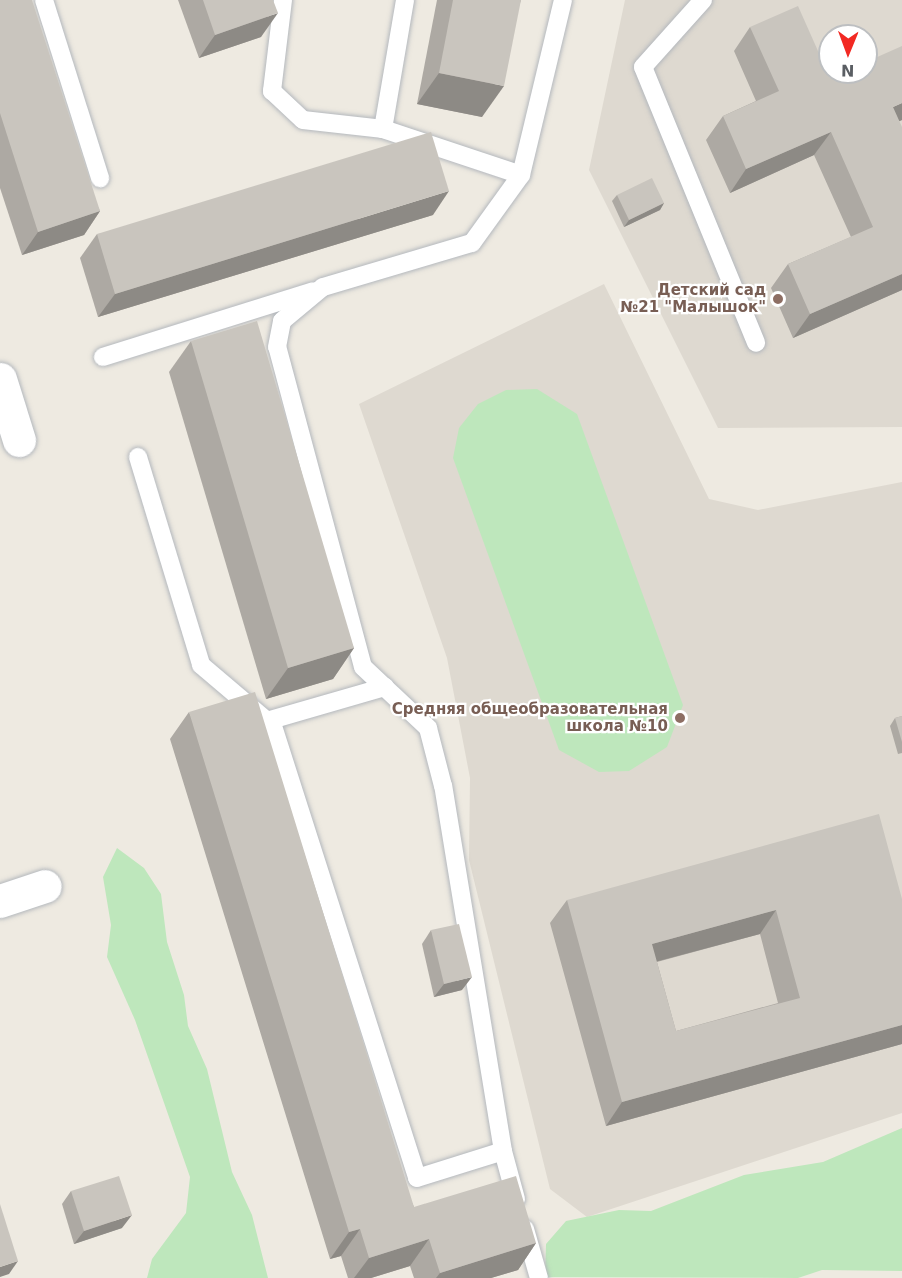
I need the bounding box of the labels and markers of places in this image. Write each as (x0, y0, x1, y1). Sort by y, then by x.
place label: Детский сад №21 "Малышок" (620, 281, 766, 316)
marker: Детский сад №21 "Малышок" (771, 292, 785, 306)
place label: Средняя общеобразовательная школа №10 (392, 700, 668, 735)
marker: Средняя общеобразовательная школа №10 (673, 711, 687, 725)

